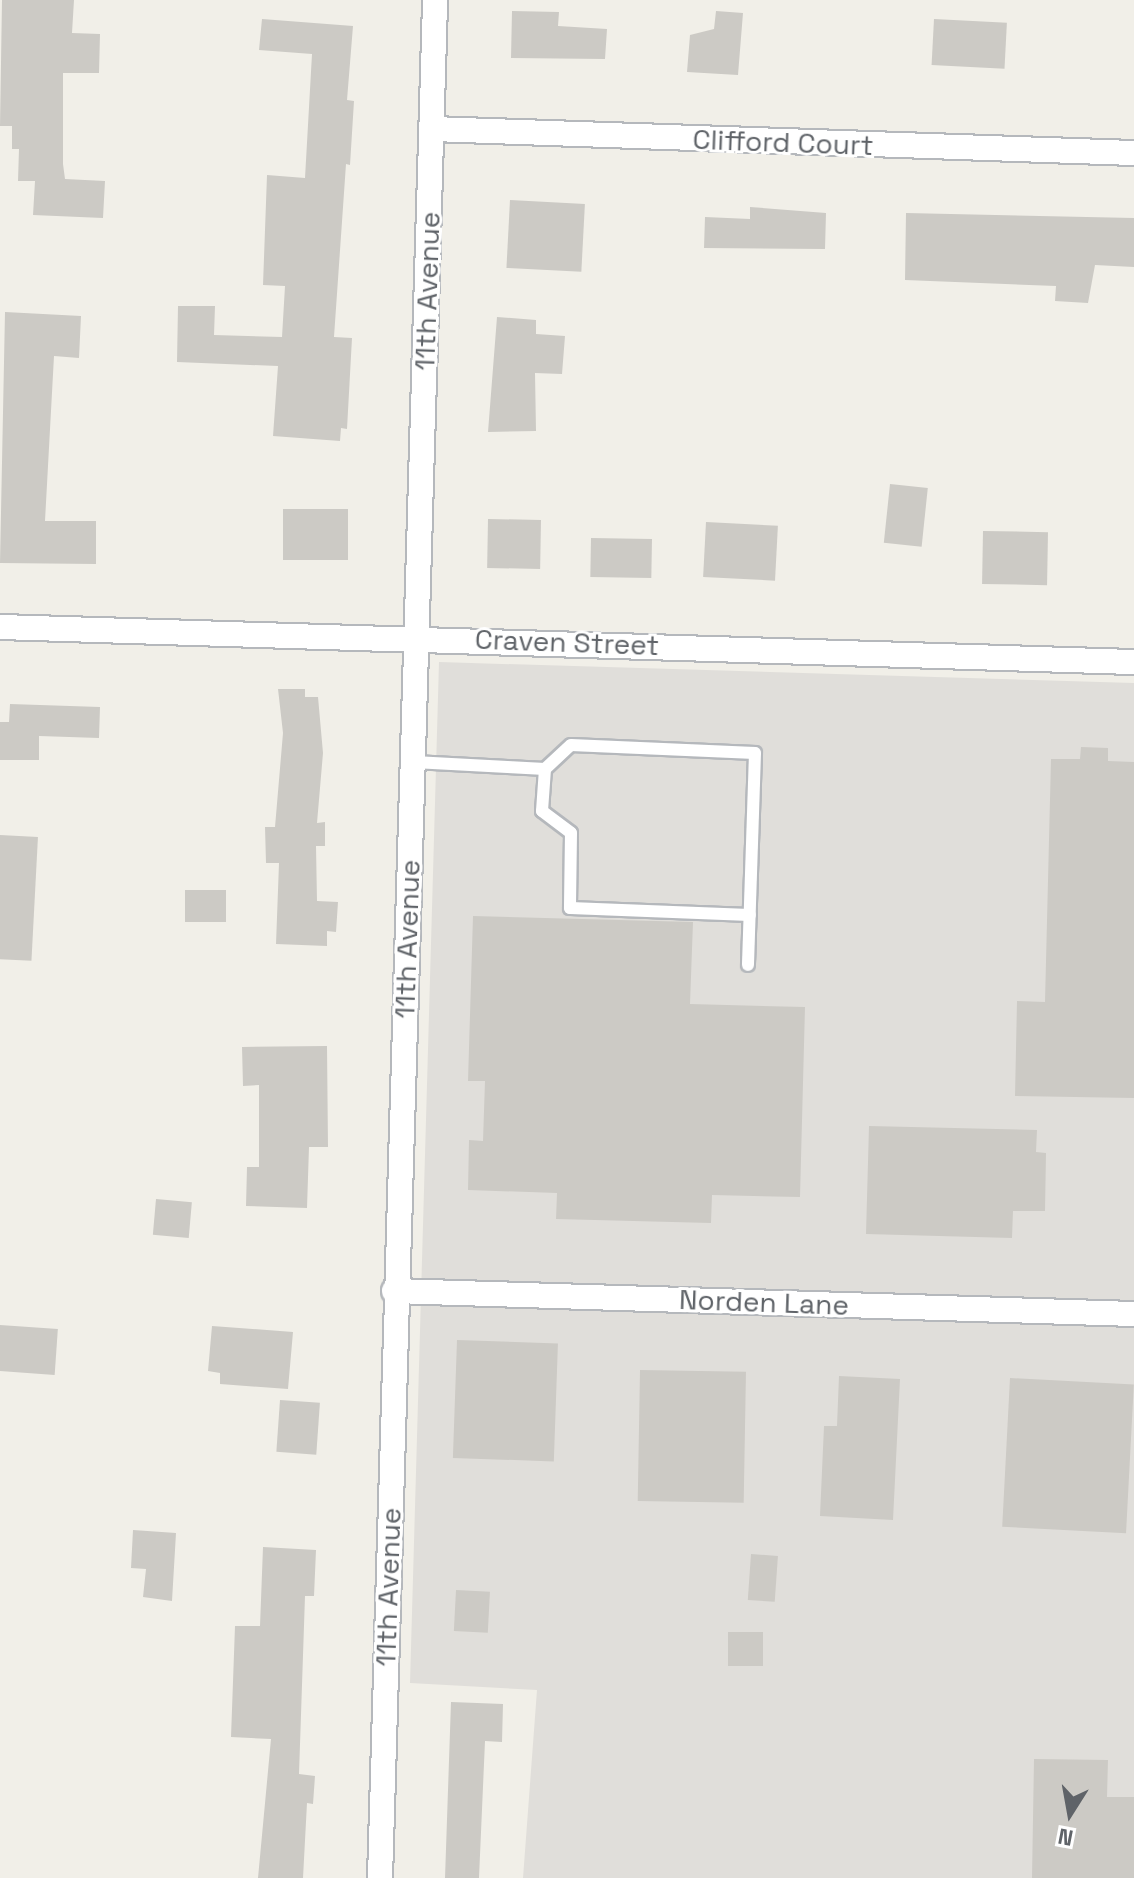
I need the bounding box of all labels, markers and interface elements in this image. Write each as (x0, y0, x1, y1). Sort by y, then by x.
street label: Clifford Court (692, 122, 874, 162)
street label: 11th Avenue (407, 211, 447, 371)
street label: Craven Street (474, 622, 660, 662)
street label: 11th Avenue (387, 859, 427, 1019)
street label: Norden Lane (678, 1282, 850, 1322)
street label: 11th Avenue (368, 1507, 408, 1667)
north arrow (1030, 1774, 1110, 1854)
text: N (1056, 1822, 1075, 1853)

